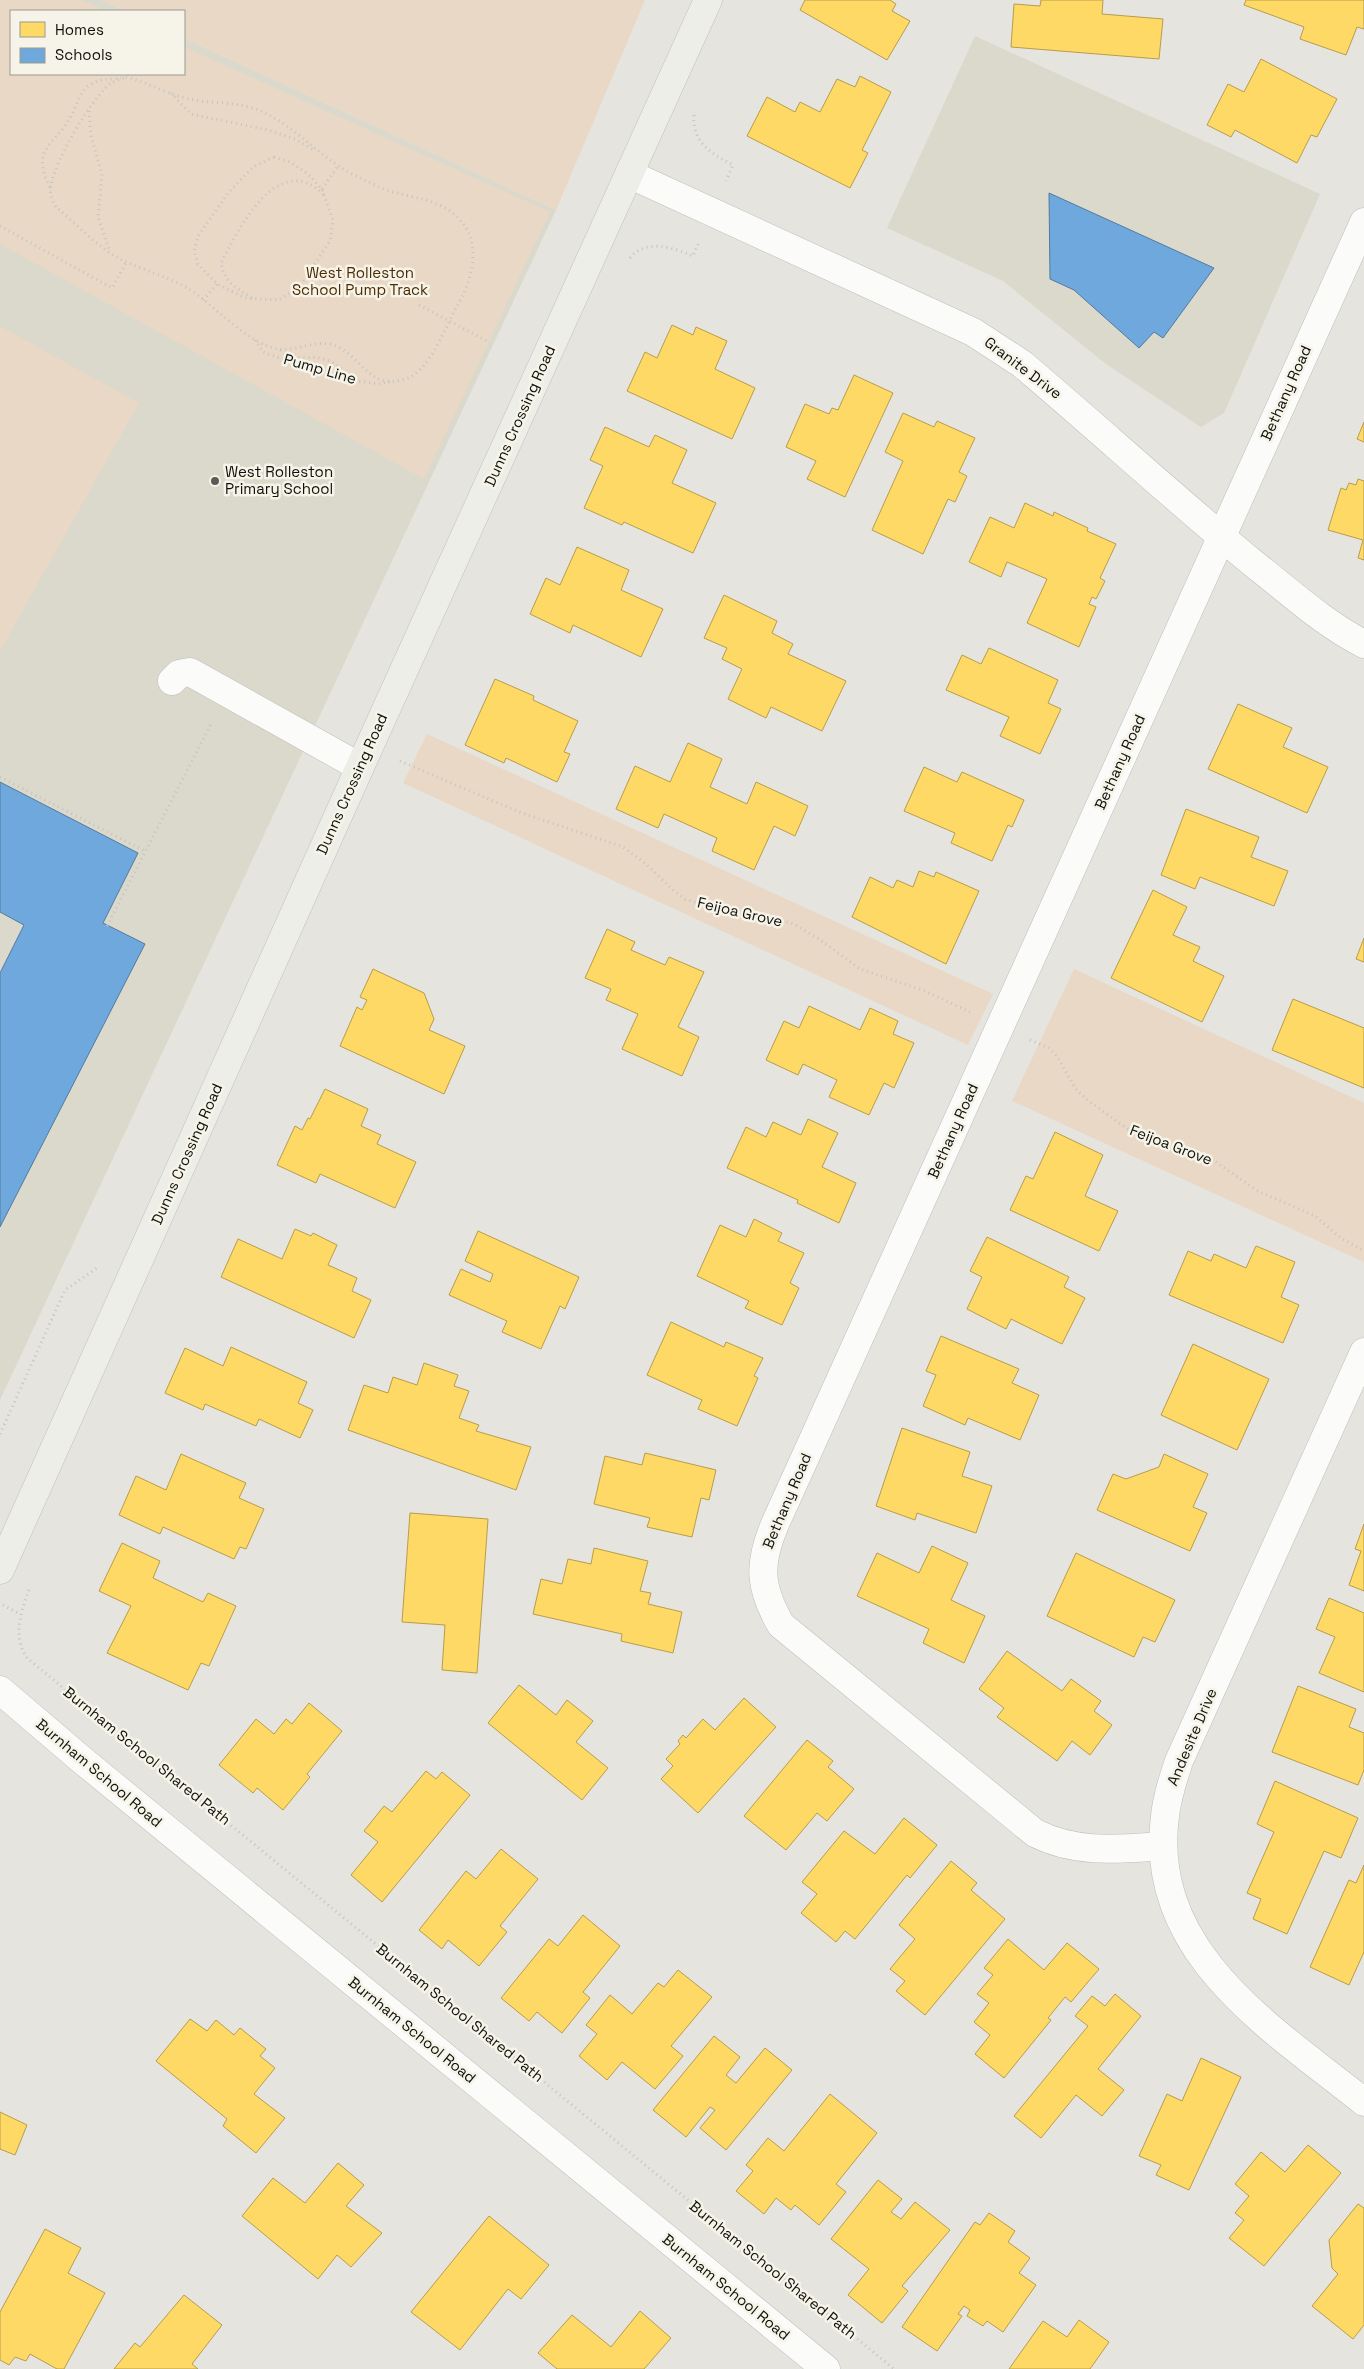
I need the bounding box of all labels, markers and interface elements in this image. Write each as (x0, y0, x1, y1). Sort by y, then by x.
legend (10, 10, 185, 75)
text: Homes (55, 20, 104, 39)
text: Schools (55, 45, 113, 64)
park label: West Rolleston School Pump Track (292, 263, 428, 299)
street label: Granite Drive (981, 332, 1066, 403)
street label: Dunns Crossing Road (480, 342, 559, 489)
street label: Bethany Road (1256, 342, 1315, 443)
street label: Pump Line (282, 349, 359, 388)
place label: West Rolleston Primary School (225, 462, 333, 498)
marker: West Rolleston Primary School (209, 475, 221, 487)
street label: Dunns Crossing Road (312, 710, 391, 857)
street label: Bethany Road (1090, 711, 1149, 812)
street label: Feijoa Grove (696, 892, 785, 931)
street label: Dunns Crossing Road (147, 1080, 226, 1227)
street label: Bethany Road (923, 1080, 982, 1181)
street label: Feijoa Grove (1127, 1120, 1215, 1169)
street label: Bethany Road (758, 1450, 815, 1552)
street label: Burnham School Shared Path (60, 1682, 235, 1829)
street label: Andesite Drive (1162, 1685, 1221, 1788)
street label: Burnham School Road (32, 1714, 166, 1831)
street label: Burnham School Shared Path (373, 1939, 548, 2086)
street label: Burnham School Road (345, 1972, 480, 2087)
street label: Burnham School Shared Path (686, 2196, 861, 2343)
street label: Burnham School Road (659, 2229, 794, 2344)

